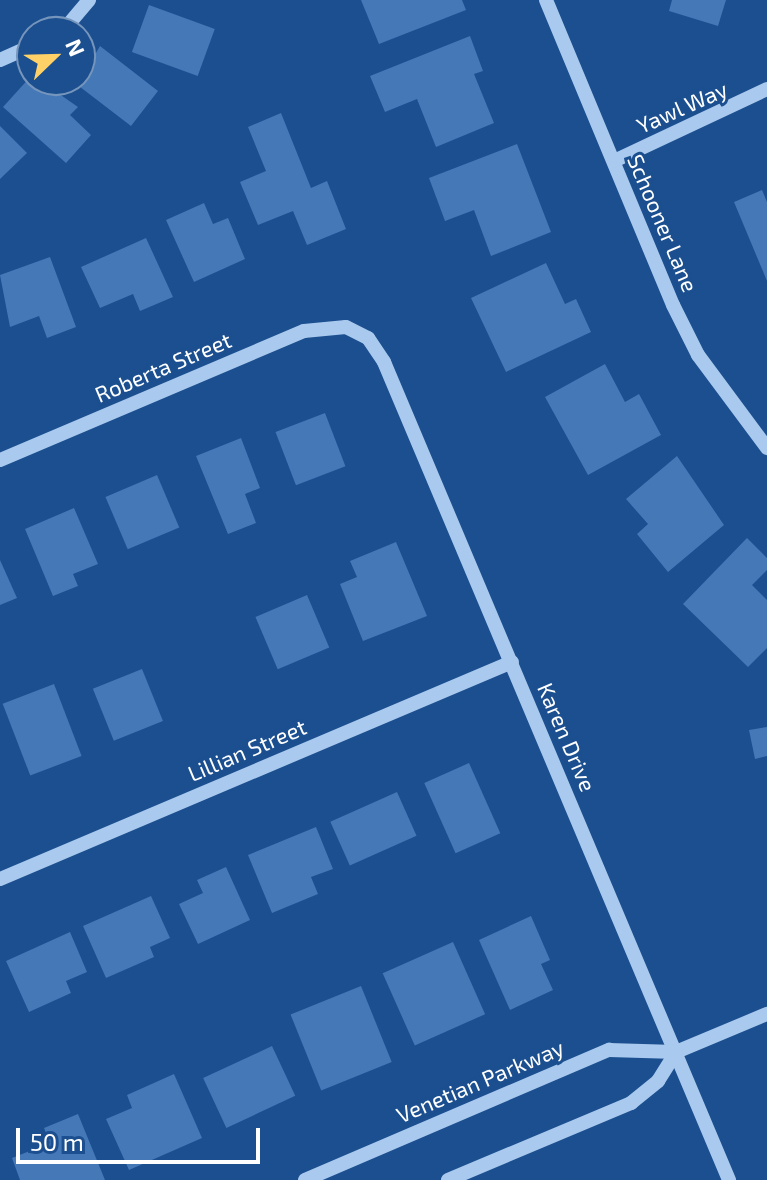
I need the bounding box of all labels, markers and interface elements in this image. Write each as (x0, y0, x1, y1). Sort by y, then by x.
north arrow (16, 16, 96, 96)
text: N (61, 35, 91, 60)
street label: Yawl Way (632, 75, 732, 139)
street label: Schooner Lane (622, 150, 704, 296)
street label: Roberta Street (91, 326, 235, 408)
street label: Karen Drive (532, 679, 602, 795)
street label: Lillian Street (184, 713, 310, 787)
street label: Venetian Parkway (392, 1034, 568, 1128)
scale bar (20, 1112, 264, 1162)
text: 50 m (30, 1127, 84, 1156)

